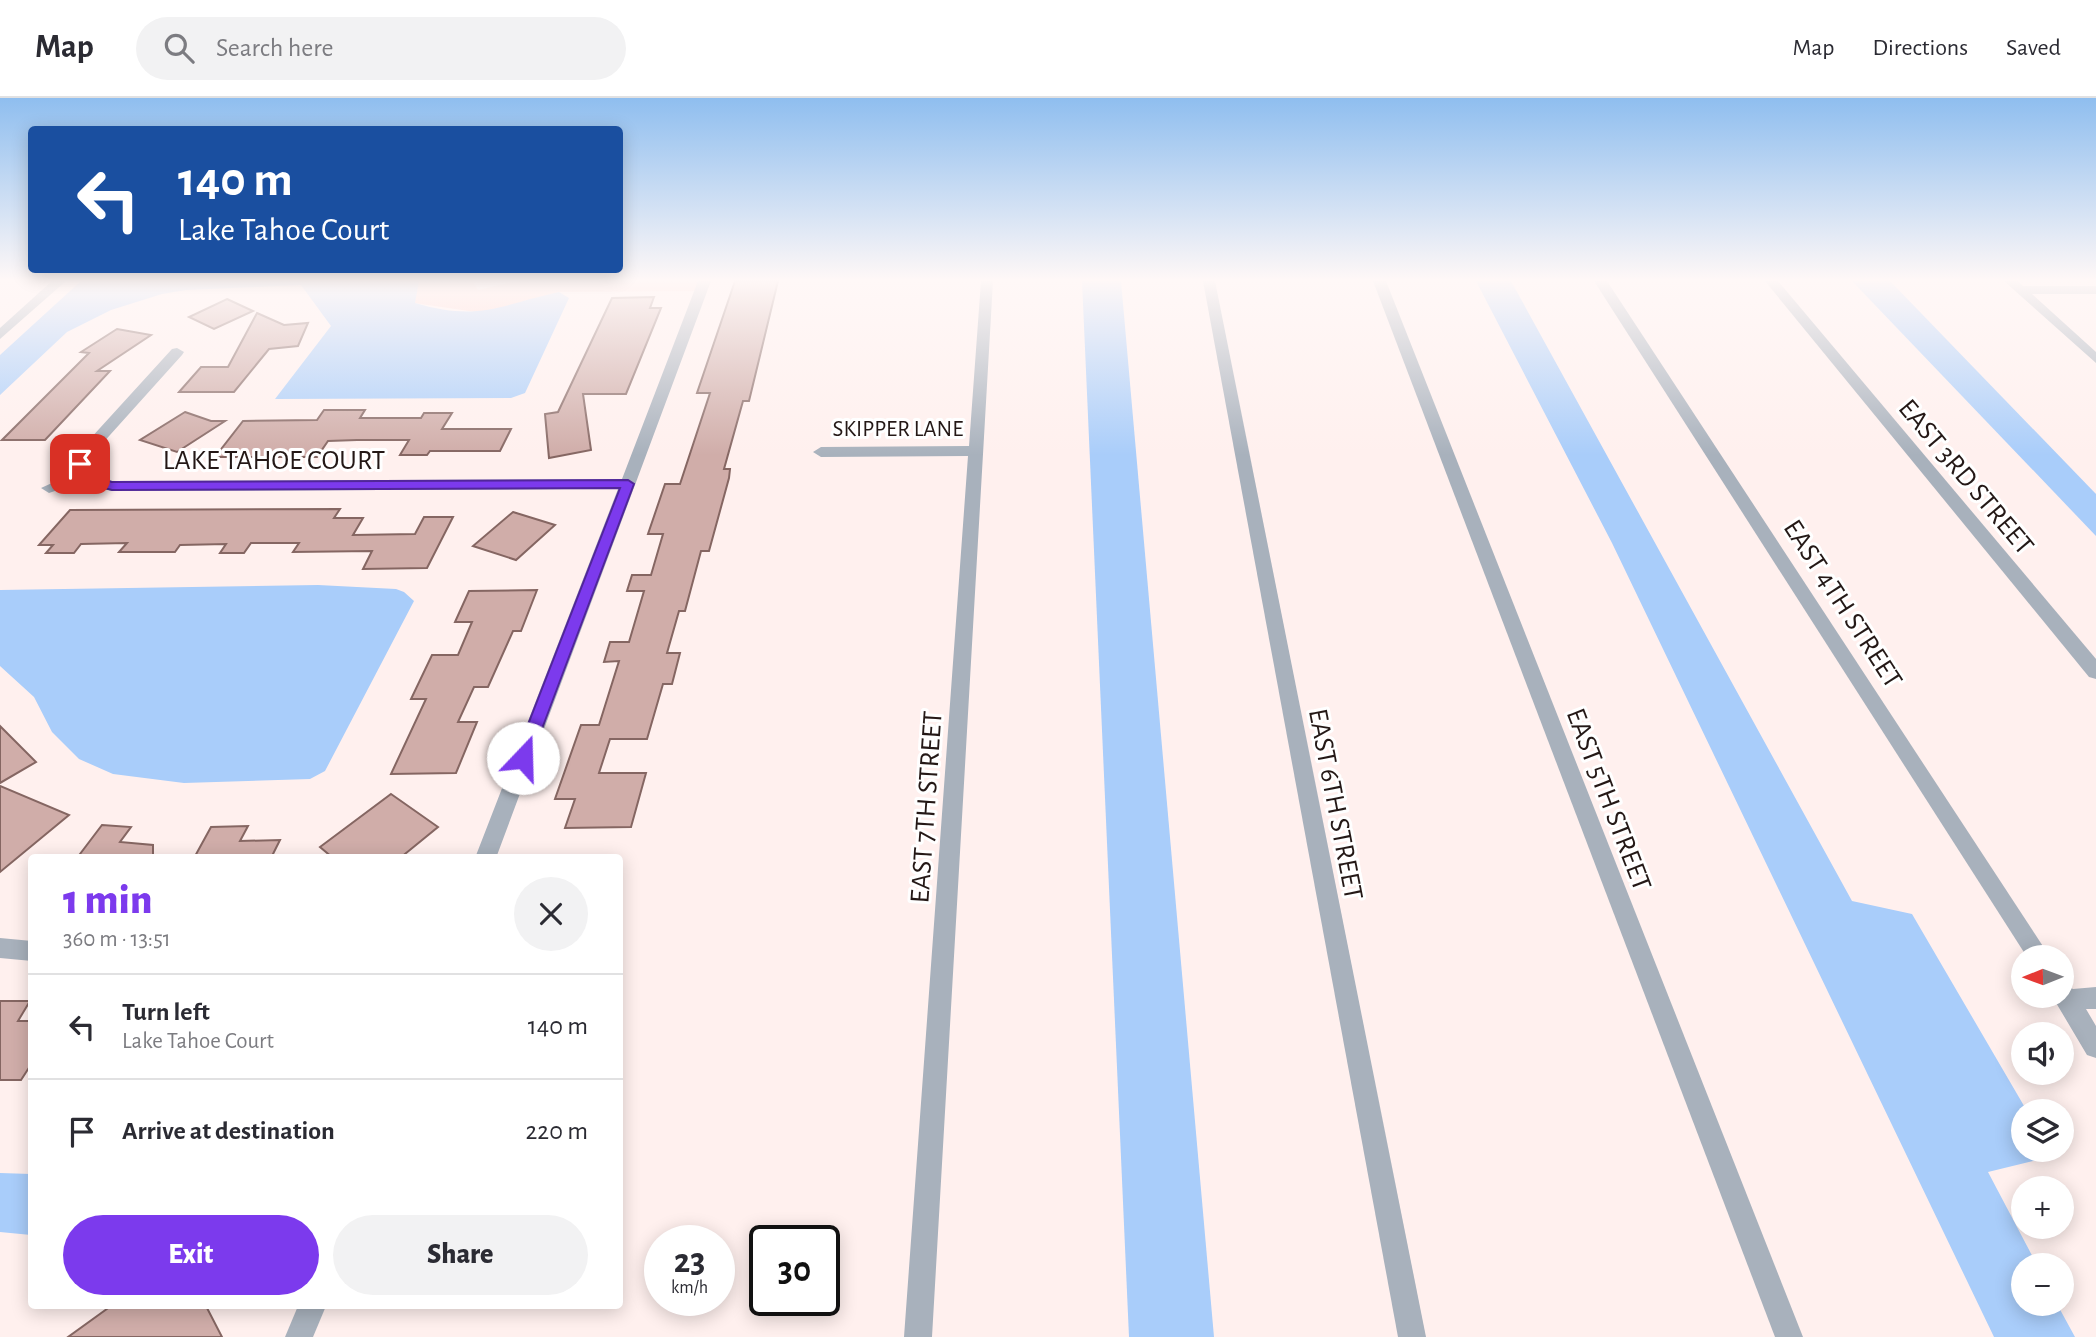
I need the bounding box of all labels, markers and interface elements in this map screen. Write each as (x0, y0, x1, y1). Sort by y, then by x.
search box (136, 17, 626, 80)
icon: search (160, 29, 198, 67)
text: Map (35, 31, 94, 64)
text: Search here (216, 35, 334, 61)
text: Map (1792, 36, 1834, 60)
text: Directions (1872, 36, 1968, 60)
text: Saved (2006, 36, 2061, 60)
icon: left (63, 154, 154, 245)
text: 140 m (178, 156, 293, 205)
text: Lake Tahoe Court (178, 214, 389, 246)
street label: EAST 3RD STREET (1893, 394, 2038, 561)
street label: SKIPPER LANE (833, 418, 963, 441)
pin (50, 434, 110, 494)
icon: arrive (61, 445, 99, 483)
street label: LAKE TAHOE COURT (163, 447, 385, 475)
street label: EAST 4TH STREET (1778, 515, 1907, 694)
street label: EAST 5TH STREET (1561, 705, 1656, 895)
street label: EAST 6TH STREET (1303, 706, 1367, 903)
street label: EAST 7TH STREET (906, 710, 948, 904)
position arrow (486, 721, 560, 795)
button: close (514, 877, 588, 951)
text: 1 min (63, 879, 152, 921)
text: 360 m · 13:51 (63, 928, 171, 951)
north arrow (2011, 945, 2074, 1008)
map controls (2011, 945, 2074, 1316)
text: Turn left (122, 999, 210, 1025)
icon: left (63, 1008, 101, 1046)
text: 140 m (528, 1013, 588, 1039)
button: sound (2011, 1022, 2074, 1085)
text: Lake Tahoe Court (122, 1030, 274, 1053)
button: layers (2011, 1099, 2074, 1162)
icon: arrive (63, 1113, 101, 1151)
text: Arrive at destination (122, 1118, 335, 1144)
text: 220 m (526, 1118, 588, 1144)
button: + (2011, 1176, 2074, 1239)
button: Exit (63, 1215, 319, 1295)
button: Share (333, 1215, 588, 1295)
speed limit sign: 30 (749, 1225, 840, 1316)
text: 23 (674, 1244, 705, 1279)
button: − (2011, 1253, 2074, 1316)
text: km/h (671, 1279, 708, 1297)

